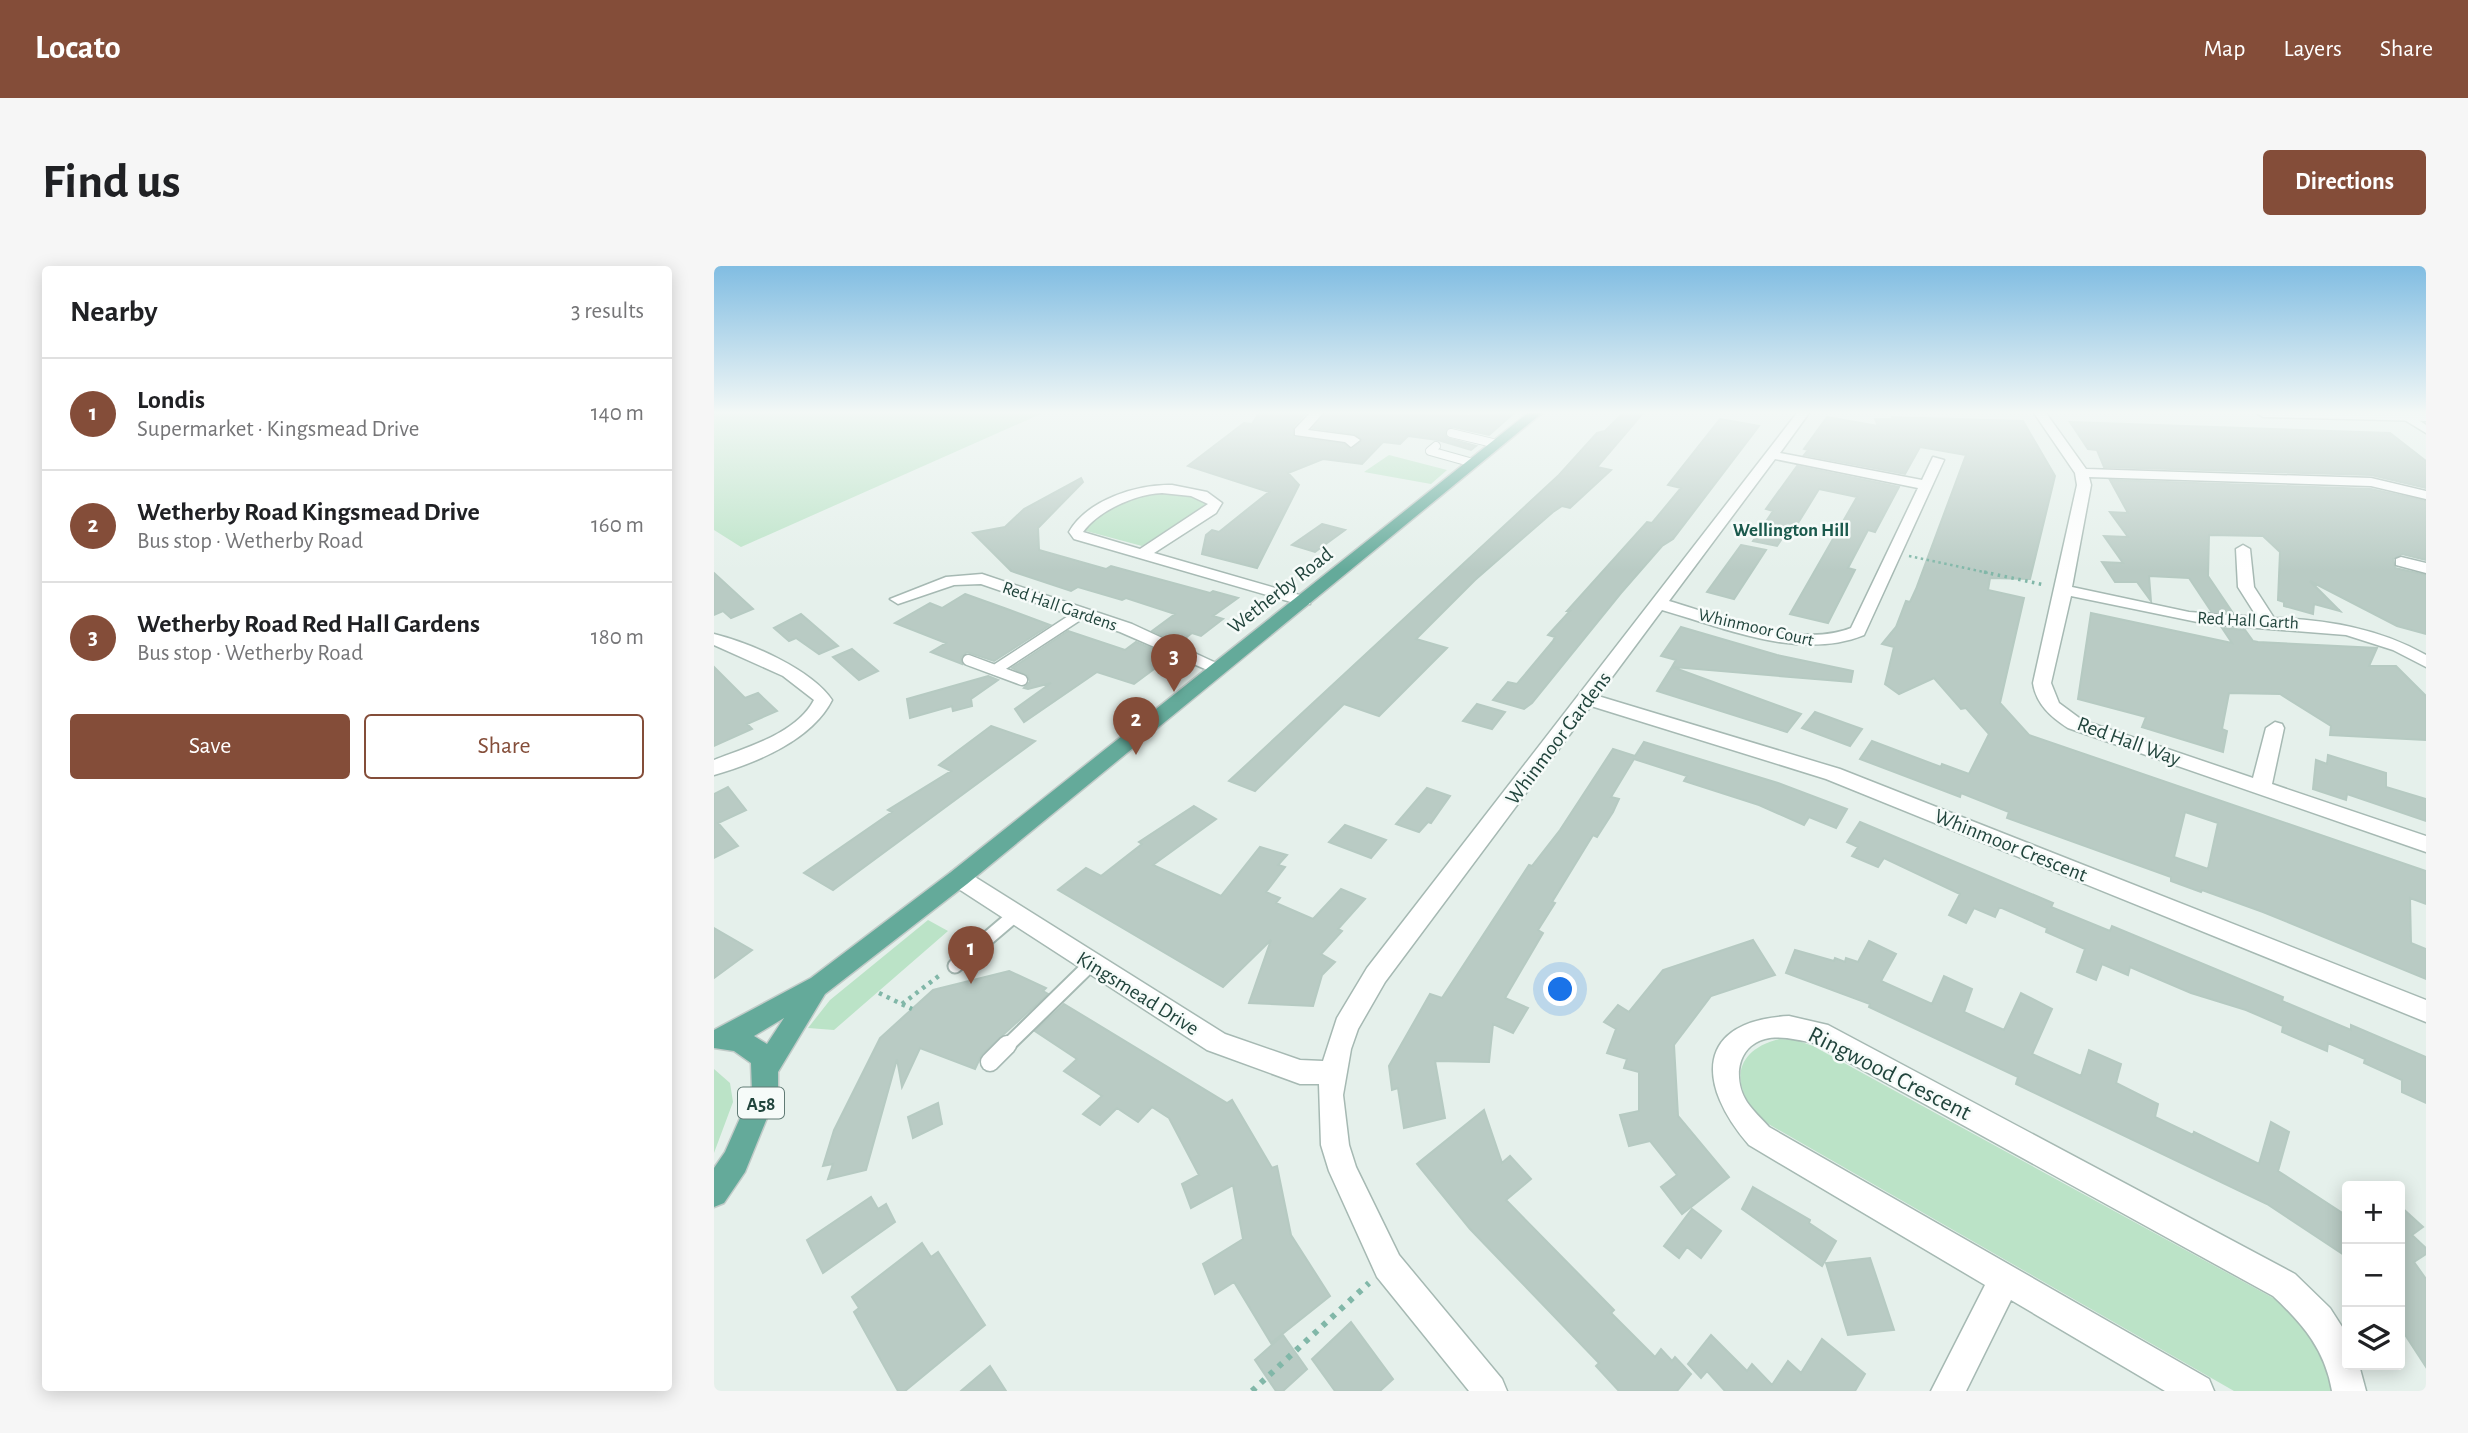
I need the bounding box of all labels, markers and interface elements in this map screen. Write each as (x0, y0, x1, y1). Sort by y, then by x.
text: Locato (35, 32, 121, 65)
text: Map (2203, 37, 2245, 61)
text: Layers (2283, 37, 2342, 61)
text: Share (2380, 37, 2433, 61)
button: Directions (2263, 150, 2426, 215)
text: Find us (42, 158, 181, 207)
text: Nearby (70, 297, 158, 327)
text: 3 results (571, 300, 644, 323)
text: Londis (137, 387, 205, 413)
text: 1 (89, 402, 97, 425)
text: 140 m (591, 402, 644, 425)
text: Supermarket · Kingsmead Drive (137, 418, 419, 441)
text: Wetherby Road Kingsmead Drive (137, 499, 480, 525)
text: 2 (88, 514, 98, 537)
text: 160 m (591, 514, 644, 537)
district label: Wellington Hill (1733, 521, 1849, 540)
text: Bus stop · Wetherby Road (137, 530, 363, 553)
street label: Wetherby Road (1224, 543, 1337, 638)
street label: Red Hall Gardens (1000, 579, 1119, 635)
street label: Whinmoor Court (1696, 606, 1815, 650)
street label: Red Hall Garth (2197, 609, 2299, 633)
text: Wetherby Road Red Hall Gardens (137, 611, 480, 637)
text: 3 (88, 626, 98, 649)
text: 180 m (591, 626, 644, 649)
pin: 3 (1151, 634, 1197, 692)
text: Bus stop · Wetherby Road (137, 642, 363, 665)
street label: Whinmoor Gardens (1502, 668, 1615, 809)
pin: 2 (1113, 697, 1159, 755)
street label: Red Hall Way (2074, 713, 2183, 770)
button: Save (70, 714, 350, 779)
button: Share (364, 714, 644, 779)
street label: Whinmoor Crescent (1931, 805, 2090, 886)
pin: 1 (948, 926, 994, 984)
street label: Kingsmead Drive (1073, 948, 1202, 1039)
your location (1543, 972, 1577, 1006)
street label: Ringwood Crescent (1804, 1023, 1975, 1125)
road number: A58 (738, 1088, 784, 1118)
map controls (2342, 1181, 2405, 1370)
button: + (2342, 1181, 2405, 1244)
button: − (2342, 1244, 2405, 1307)
button: layers (2342, 1307, 2405, 1370)

